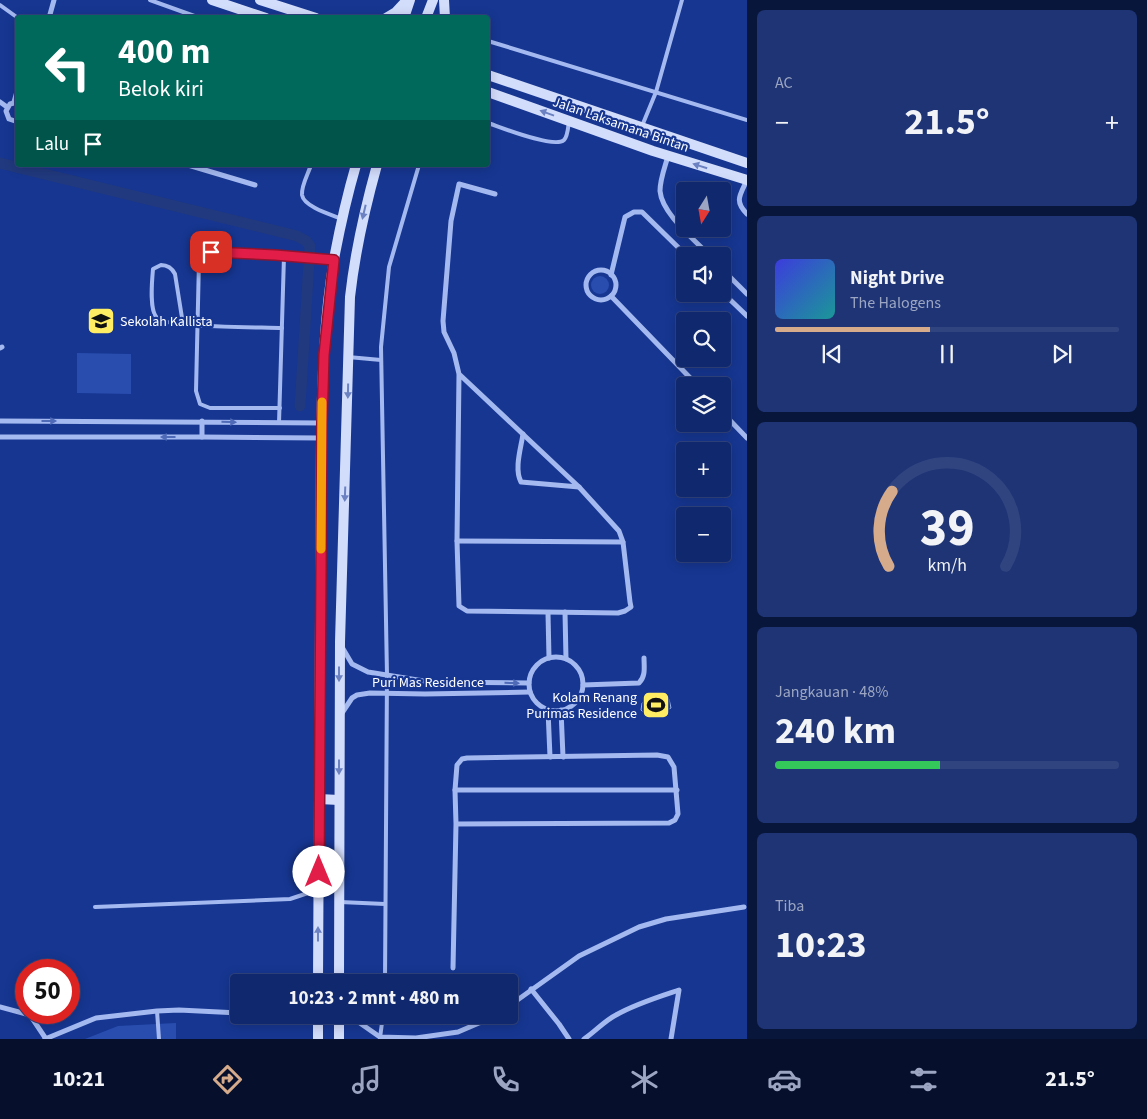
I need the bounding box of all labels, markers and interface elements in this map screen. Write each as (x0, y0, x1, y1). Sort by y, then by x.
text: 400 m (118, 27, 210, 77)
icon: left (35, 35, 100, 100)
text: AC (775, 72, 793, 94)
text: Belok kiri (118, 73, 204, 105)
street label: Jalan Laksamana Bintan (550, 92, 692, 158)
text: 21.5° (904, 95, 990, 149)
text: − (775, 103, 789, 143)
text: + (1105, 103, 1119, 143)
one-way arrow (539, 109, 554, 116)
icon: arrive (79, 130, 107, 158)
text: Lalu (35, 131, 69, 158)
one-way arrow (693, 161, 708, 169)
north arrow (676, 182, 731, 238)
map controls (676, 182, 731, 562)
one-way arrow (360, 205, 368, 220)
pin (190, 231, 232, 273)
icon: arrive (197, 238, 225, 266)
button: sound (676, 247, 731, 302)
text: Night Drive (850, 265, 944, 292)
text: The Halogens (850, 292, 941, 314)
school or university icon: Sekolah Kallista (86, 306, 116, 336)
place label: Sekolah Kallista (120, 312, 213, 332)
button: search (676, 312, 731, 367)
icon: previous (818, 340, 846, 368)
icon: pause (933, 340, 961, 368)
icon: next (1048, 340, 1076, 368)
button: layers (676, 377, 731, 432)
one-way arrow (344, 383, 352, 399)
one-way arrow (41, 417, 57, 425)
one-way arrow (221, 418, 237, 426)
one-way arrow (159, 433, 175, 441)
button: + (676, 442, 731, 497)
one-way arrow (341, 487, 349, 503)
text: 39 (920, 492, 974, 566)
button: − (676, 507, 731, 562)
text: km/h (927, 553, 967, 578)
one-way arrow (335, 667, 343, 683)
street label: Puri Mas Residence (372, 673, 484, 693)
one-way arrow (505, 679, 521, 687)
text: Jangkauan · 48% (775, 681, 888, 703)
place label: Kolam Renang Purimas Residence (526, 688, 637, 724)
sports icon: Kolam Renang Purimas Residence (641, 690, 671, 720)
text: 240 km (775, 704, 896, 758)
one-way arrow (335, 759, 343, 775)
position arrow (292, 845, 344, 897)
text: Tiba (775, 895, 804, 917)
text: 10:23 (775, 918, 867, 972)
one-way arrow (314, 926, 322, 942)
speed limit sign: 50 (15, 959, 80, 1024)
text: 10:23 · 2 mnt · 480 m (289, 985, 459, 1012)
icon: directions (210, 1062, 245, 1097)
icon: music (349, 1062, 384, 1097)
icon: phone (488, 1062, 523, 1097)
icon: climate (627, 1062, 662, 1097)
icon: car (767, 1062, 802, 1097)
icon: filters (906, 1062, 941, 1097)
text: 10:21 (52, 1063, 105, 1095)
text: 21.5° (1045, 1063, 1095, 1095)

